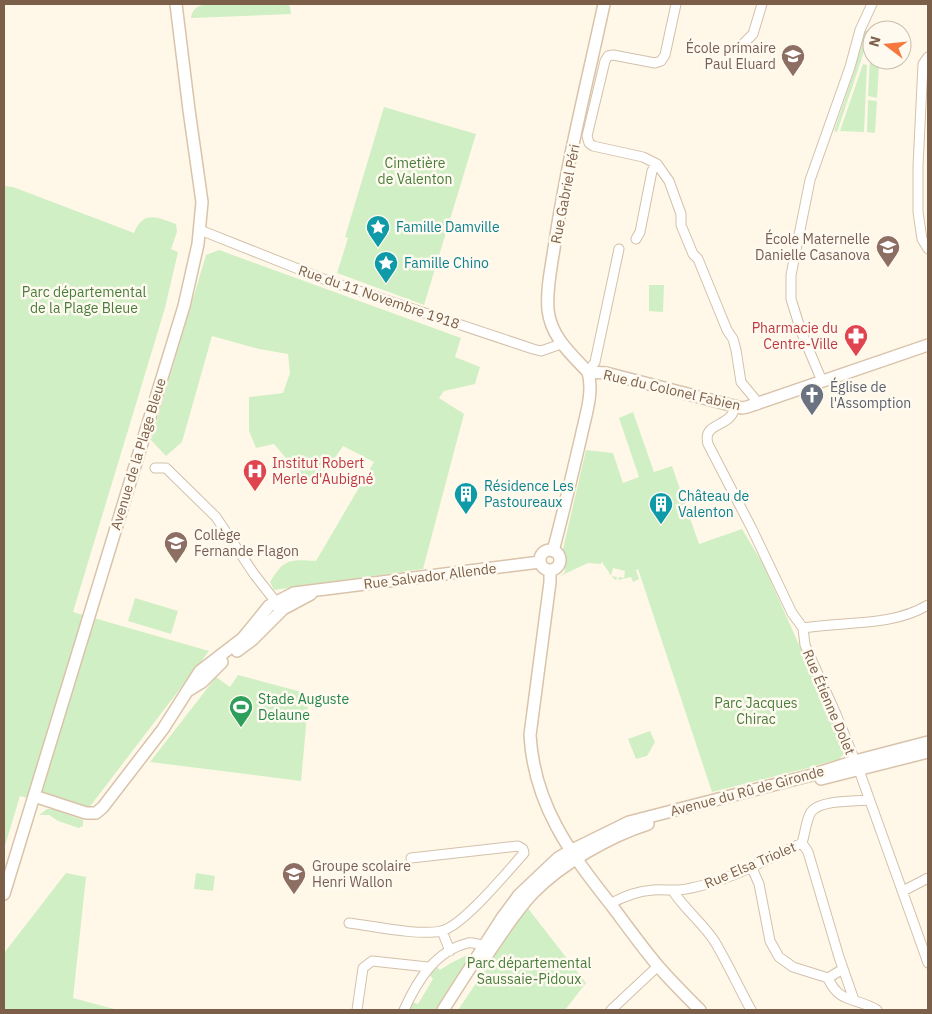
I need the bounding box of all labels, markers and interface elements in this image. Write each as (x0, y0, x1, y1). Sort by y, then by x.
north arrow (862, 20, 912, 70)
text: N (864, 34, 885, 49)
place label: École primaire Paul Eluard (686, 38, 776, 73)
school or university icon: École primaire Paul Eluard (780, 43, 806, 77)
street label: Rue Gabriel Péri (547, 143, 583, 245)
park label: Cimetière de Valenton (378, 154, 452, 188)
place icon: Famille Damville (365, 214, 391, 248)
place label: Famille Damville (396, 218, 500, 236)
place label: École Maternelle Danielle Casanova (755, 229, 871, 264)
school or university icon: École Maternelle Danielle Casanova (875, 234, 901, 268)
place icon: Famille Chino (373, 250, 399, 284)
place label: Famille Chino (404, 254, 489, 272)
street label: Rue du 11 Novembre 1918 (296, 261, 462, 333)
park label: Parc départemental de la Plage Bleue (22, 283, 146, 317)
place label: Pharmacie du Centre-Ville (752, 319, 838, 353)
pharmacy icon: Pharmacie du Centre-Ville (843, 323, 869, 357)
street label: Rue du Colonel Fabien (602, 365, 742, 415)
street label: Avenue de la Plage Bleue (106, 375, 170, 532)
place label: Église de l'Assomption (830, 377, 911, 412)
church icon: Église de l'Assomption (799, 382, 825, 416)
place label: Institut Robert Merle d'Aubigné (272, 454, 374, 488)
hospital icon: Institut Robert Merle d'Aubigné (242, 458, 268, 492)
place label: Résidence Les Pastoureaux (484, 477, 574, 511)
building icon: Résidence Les Pastoureaux (453, 481, 479, 515)
place label: Château de Valenton (678, 487, 750, 521)
building icon: Château de Valenton (648, 491, 674, 525)
place label: Collège Fernande Flagon (194, 526, 299, 560)
school or university icon: Collège Fernande Flagon (163, 530, 189, 564)
street label: Rue Salvador Allende (363, 559, 498, 593)
street label: Rue Étienne Dolet (799, 646, 860, 757)
place label: Stade Auguste Delaune (258, 690, 349, 724)
sports icon: Stade Auguste Delaune (228, 694, 254, 728)
park label: Parc Jacques Chirac (714, 694, 798, 728)
street label: Avenue du Rû de Gironde (668, 762, 826, 820)
street label: Rue Elsa Triolet (702, 838, 799, 892)
place label: Groupe scolaire Henri Wallon (312, 857, 411, 891)
school or university icon: Groupe scolaire Henri Wallon (281, 861, 307, 895)
park label: Parc départemental Saussaie-Pidoux (467, 954, 591, 988)

